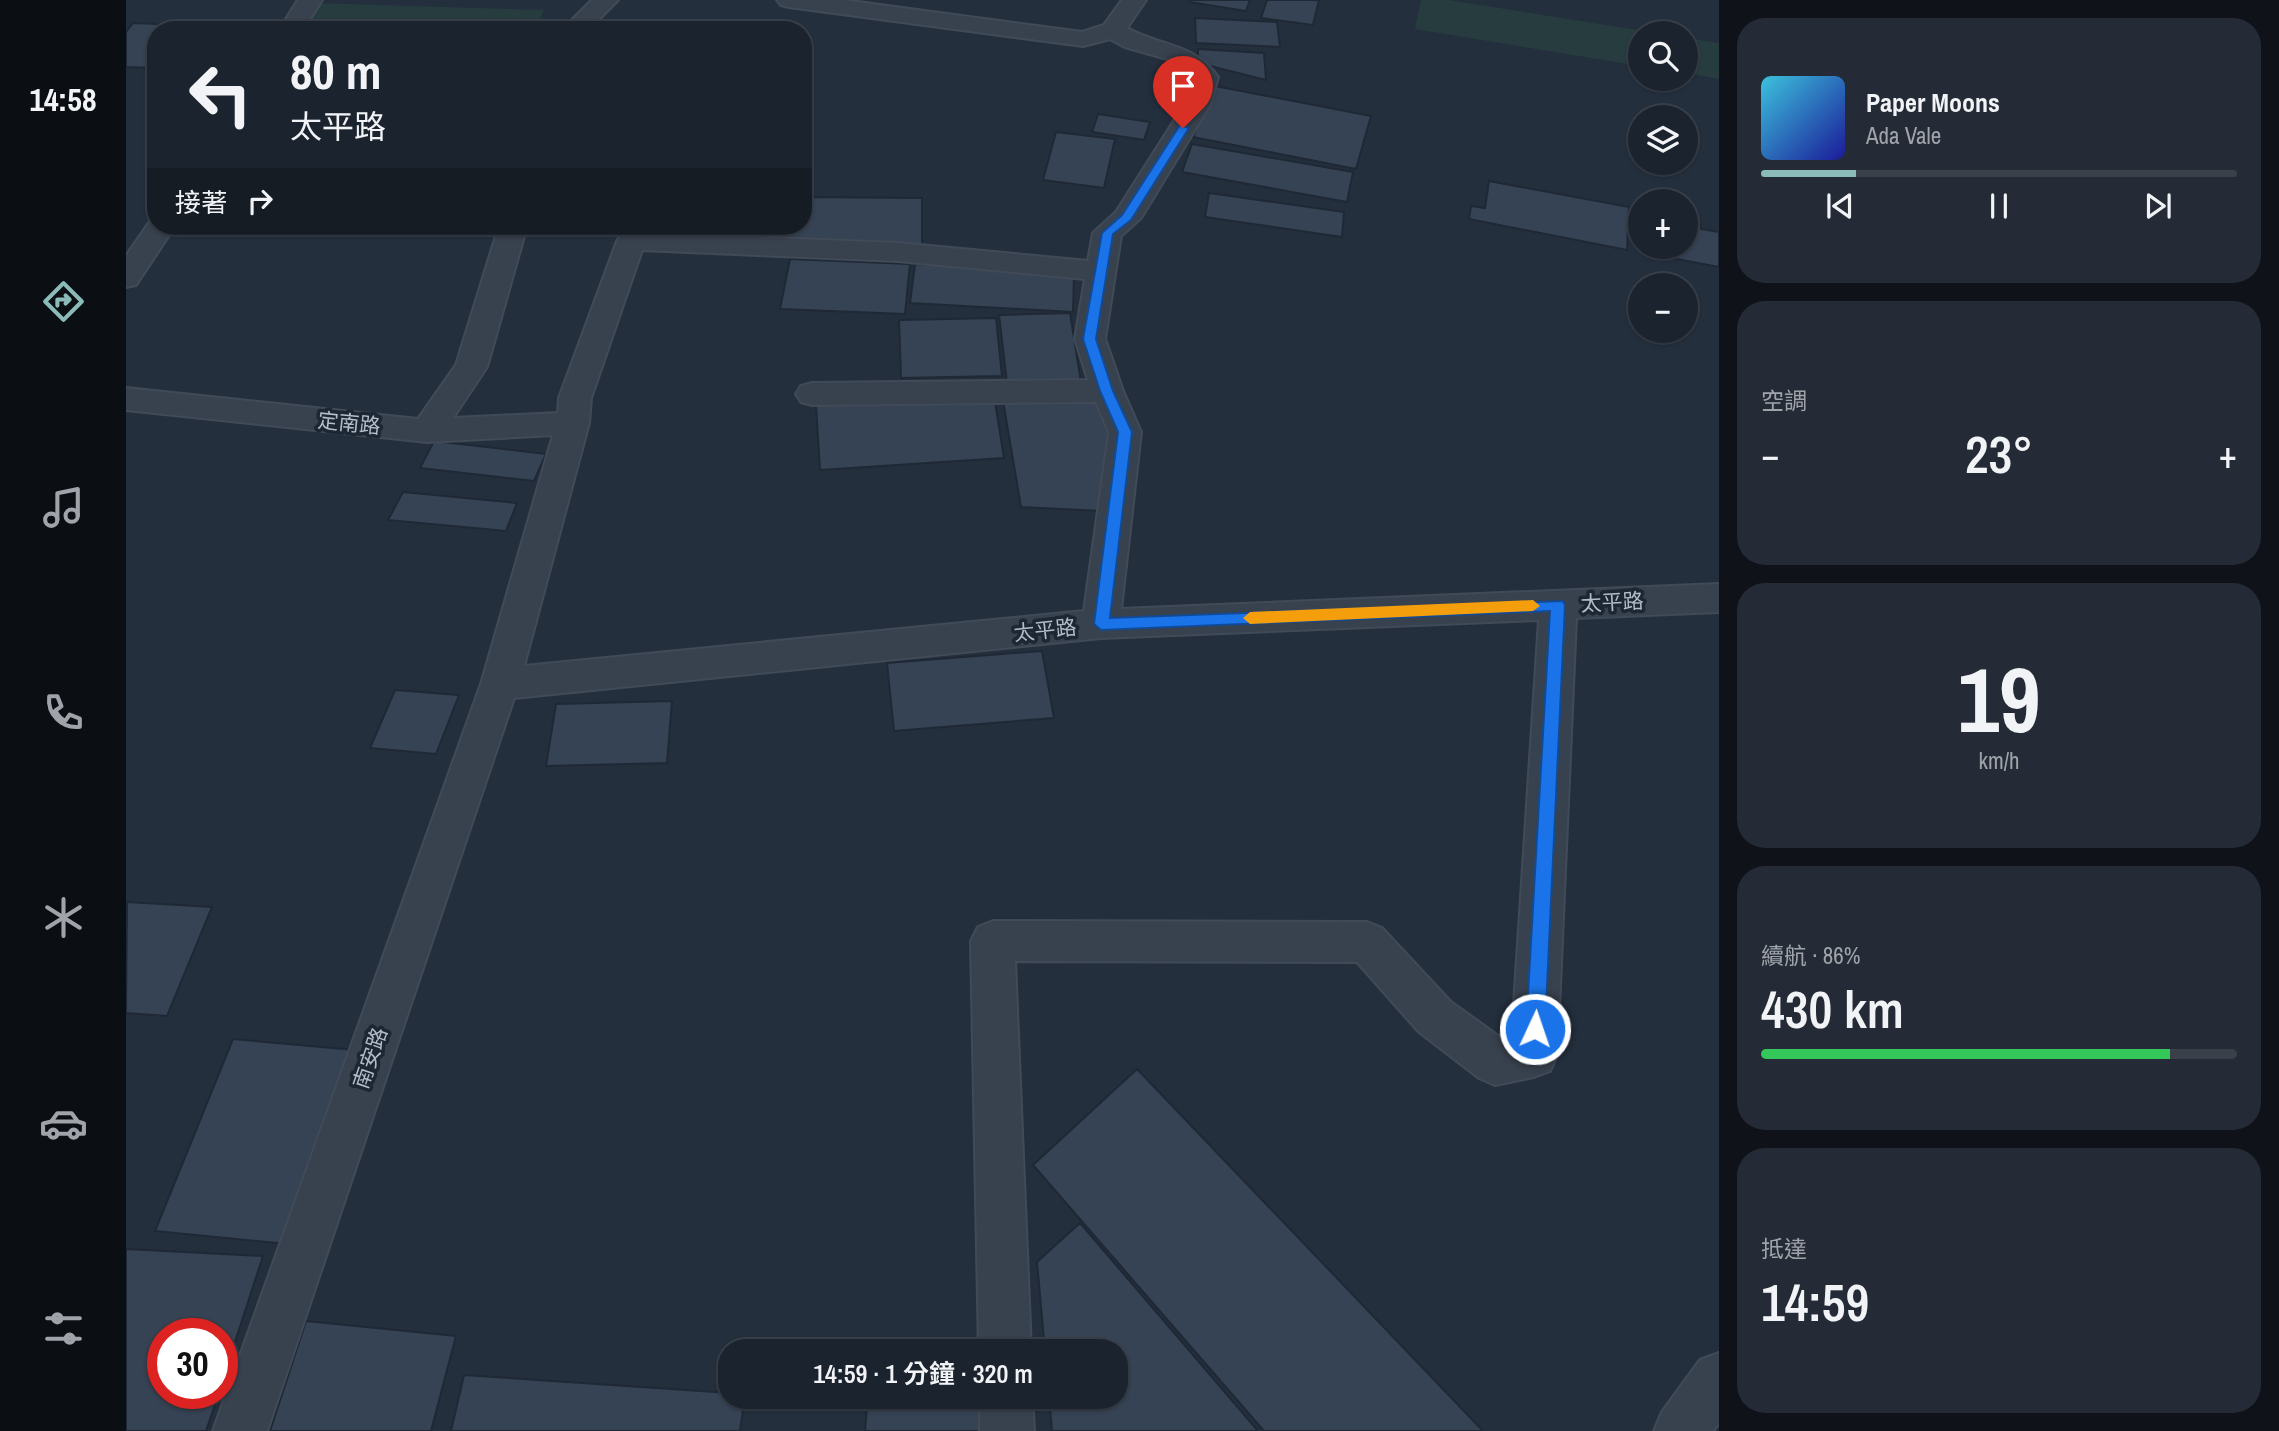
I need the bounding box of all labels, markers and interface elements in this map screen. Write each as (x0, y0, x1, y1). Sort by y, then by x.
map controls (1628, 21, 1698, 343)
button: search (1628, 21, 1698, 91)
text: 80 m (290, 38, 382, 104)
icon: left (175, 49, 266, 140)
pin (1153, 56, 1213, 128)
icon: arrive (1164, 67, 1202, 105)
text: 14:58 (29, 78, 97, 121)
text: Paper Moons (1866, 85, 2000, 120)
text: 太平路 (290, 105, 386, 148)
button: layers (1628, 105, 1698, 175)
text: Ada Vale (1866, 120, 1941, 151)
icon: right (241, 182, 279, 220)
text: 接著 (175, 185, 227, 220)
icon: previous (1821, 187, 1859, 225)
icon: pause (1980, 187, 2018, 225)
icon: next (2139, 187, 2177, 225)
button: + (1628, 189, 1698, 259)
button: − (1628, 273, 1698, 343)
icon: directions (39, 277, 88, 326)
text: 空調 (1761, 385, 1807, 416)
street label: 定南路 (316, 405, 382, 441)
text: 23° (1965, 419, 2033, 489)
text: − (1761, 429, 1779, 480)
text: + (2219, 429, 2237, 480)
icon: music (39, 483, 88, 532)
street label: 太平路 (1580, 586, 1644, 618)
street label: 太平路 (1012, 612, 1078, 648)
text: 19 (1958, 638, 2041, 760)
icon: phone (39, 688, 88, 737)
text: km/h (1979, 745, 2019, 776)
icon: climate (39, 893, 88, 942)
text: 續航 · 86% (1761, 940, 1860, 971)
text: 430 km (1761, 974, 1904, 1044)
position arrow (1498, 992, 1572, 1066)
street label: 南安路 (346, 1023, 394, 1093)
icon: car (39, 1099, 88, 1148)
text: 抵達 (1761, 1233, 1807, 1264)
text: 14:59 (1761, 1267, 1869, 1337)
icon: filters (39, 1304, 88, 1353)
speed limit sign: 30 (147, 1318, 238, 1409)
text: 14:59 · 1 分鐘 · 320 m (813, 1356, 1033, 1391)

